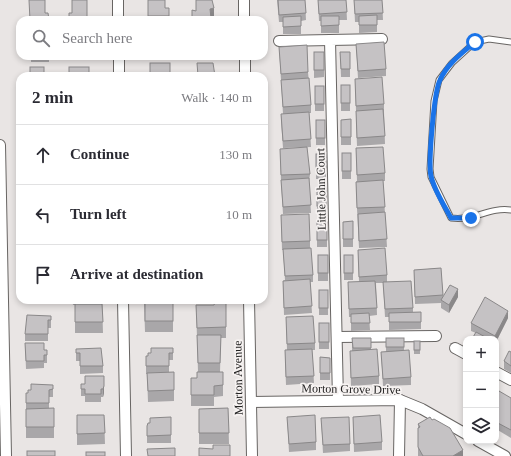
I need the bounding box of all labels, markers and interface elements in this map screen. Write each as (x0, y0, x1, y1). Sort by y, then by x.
search box (16, 16, 268, 60)
icon: search (30, 27, 52, 49)
text: Search here (62, 30, 132, 46)
route start (466, 33, 484, 51)
text: 2 min (32, 88, 73, 107)
text: Walk · 140 m (181, 90, 252, 105)
icon: ahead (32, 144, 54, 166)
text: Continue (70, 146, 129, 162)
text: 130 m (219, 147, 252, 162)
street label: Little John Court (313, 147, 329, 230)
icon: left (32, 204, 54, 226)
text: Turn left (70, 206, 127, 222)
text: 10 m (226, 207, 252, 222)
route end (462, 209, 480, 227)
icon: arrive (32, 264, 54, 286)
text: Arrive at destination (70, 266, 203, 282)
map controls (463, 336, 499, 444)
button: + (463, 336, 499, 372)
street label: Morton Avenue (230, 341, 246, 415)
button: − (463, 372, 499, 408)
street label: Morton Grove Drive (301, 381, 401, 397)
button: layers (463, 408, 499, 444)

